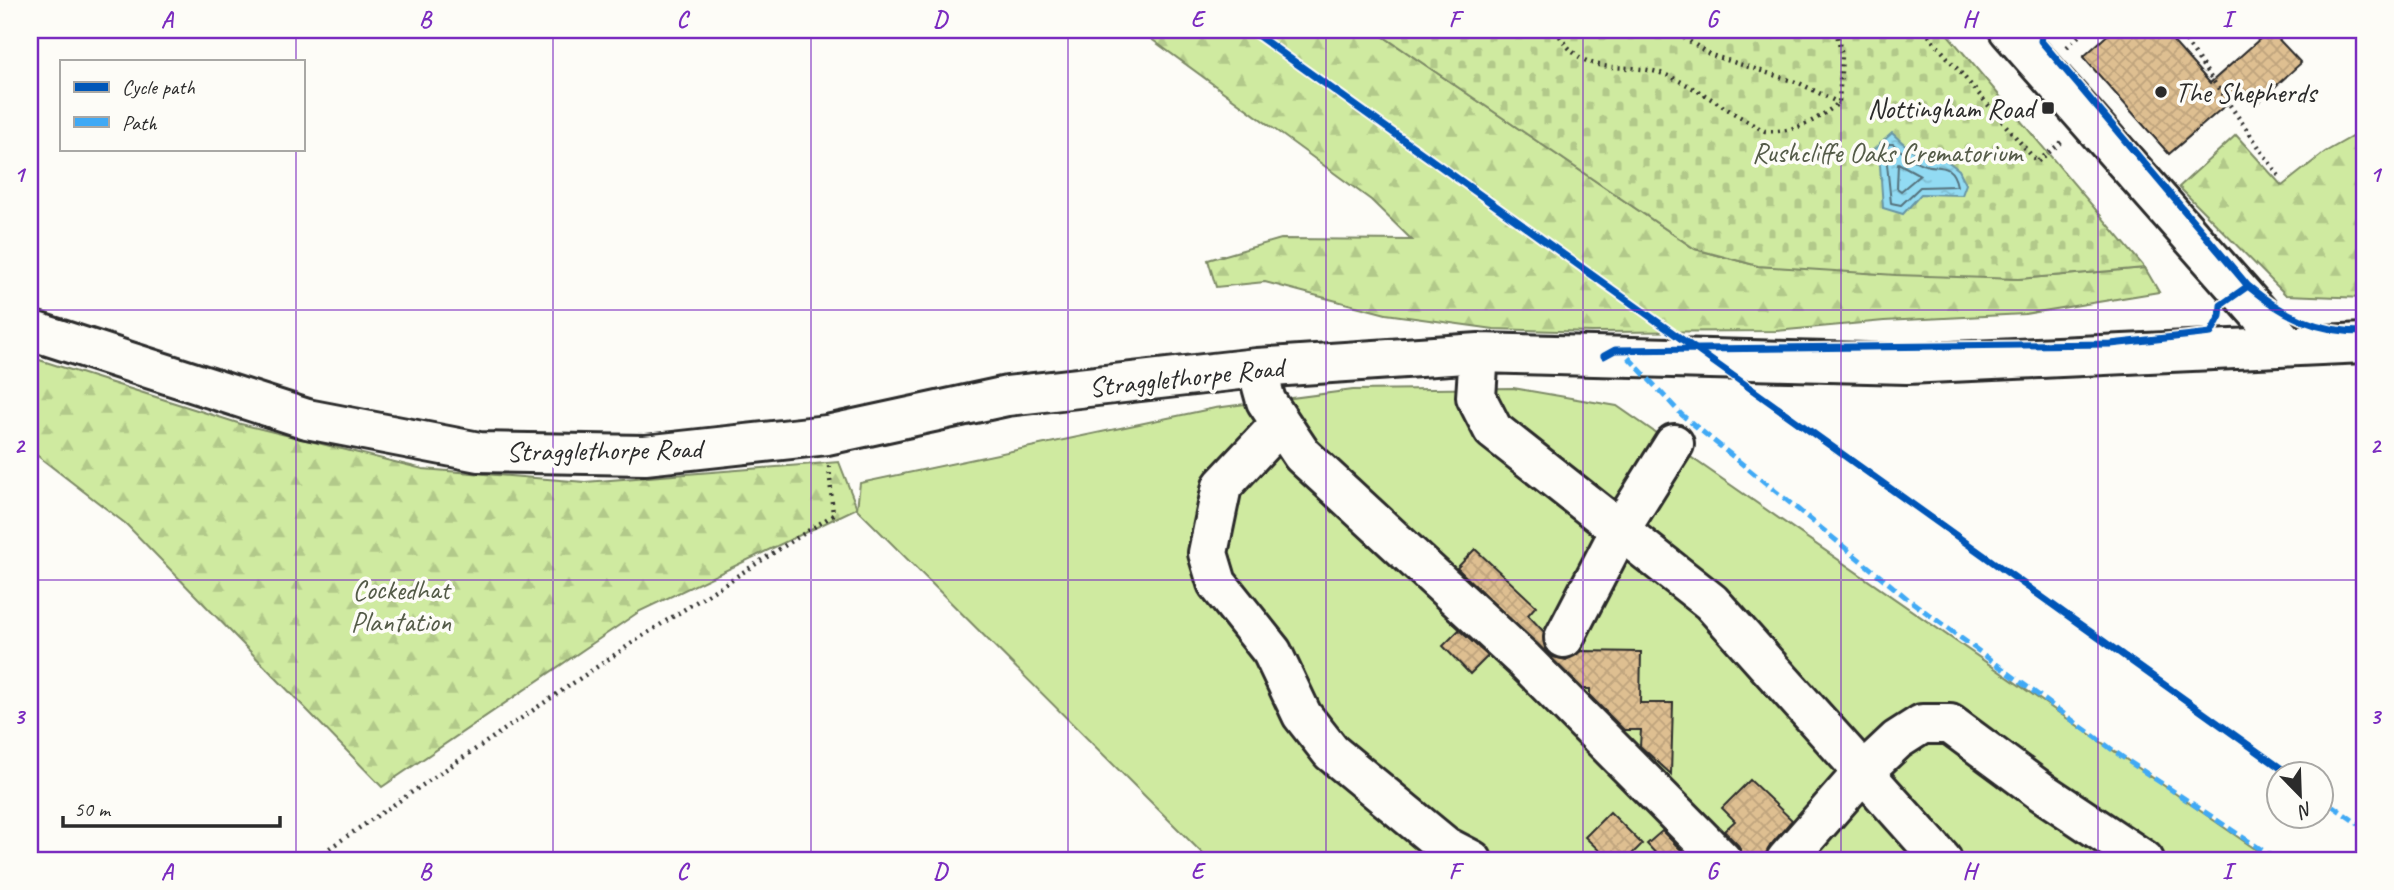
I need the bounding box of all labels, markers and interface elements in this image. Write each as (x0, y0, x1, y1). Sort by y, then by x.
text: A (161, 5, 175, 34)
text: B (419, 5, 433, 34)
text: C (677, 5, 691, 34)
text: D (933, 5, 949, 34)
text: E (1191, 5, 1207, 34)
text: F (1449, 5, 1465, 34)
text: G (1706, 5, 1721, 34)
text: H (1962, 5, 1980, 34)
text: I (2222, 5, 2237, 34)
legend (60, 60, 304, 150)
text: Cycle path (122, 74, 195, 100)
place label: The Shepherds (2175, 75, 2318, 110)
marker: The Shepherds (2153, 84, 2169, 100)
place label: Nottingham Road (1868, 91, 2038, 126)
marker: Nottingham Road (2040, 100, 2056, 116)
text: Path (122, 110, 158, 136)
park label: Rushcliffe Oaks Crematorium (1752, 135, 2024, 170)
text: 1 (14, 160, 27, 189)
text: 1 (2370, 160, 2383, 189)
street label: Stragglethorpe Road (1087, 349, 1289, 405)
text: 2 (14, 431, 27, 460)
street label: Stragglethorpe Road (506, 431, 706, 469)
text: 2 (2370, 431, 2383, 460)
park label: Cockedhat Plantation (351, 572, 452, 639)
text: 3 (14, 702, 27, 731)
text: 3 (2370, 702, 2383, 731)
north arrow (2264, 760, 2334, 830)
scale bar (63, 785, 280, 829)
text: 50 m (74, 796, 112, 822)
text: N (2293, 796, 2316, 824)
text: A (161, 857, 175, 886)
text: B (419, 857, 433, 886)
text: C (677, 857, 691, 886)
text: D (933, 857, 949, 886)
text: E (1191, 857, 1207, 886)
text: F (1449, 857, 1465, 886)
text: G (1706, 857, 1721, 886)
text: H (1962, 857, 1980, 886)
text: I (2222, 857, 2237, 886)

